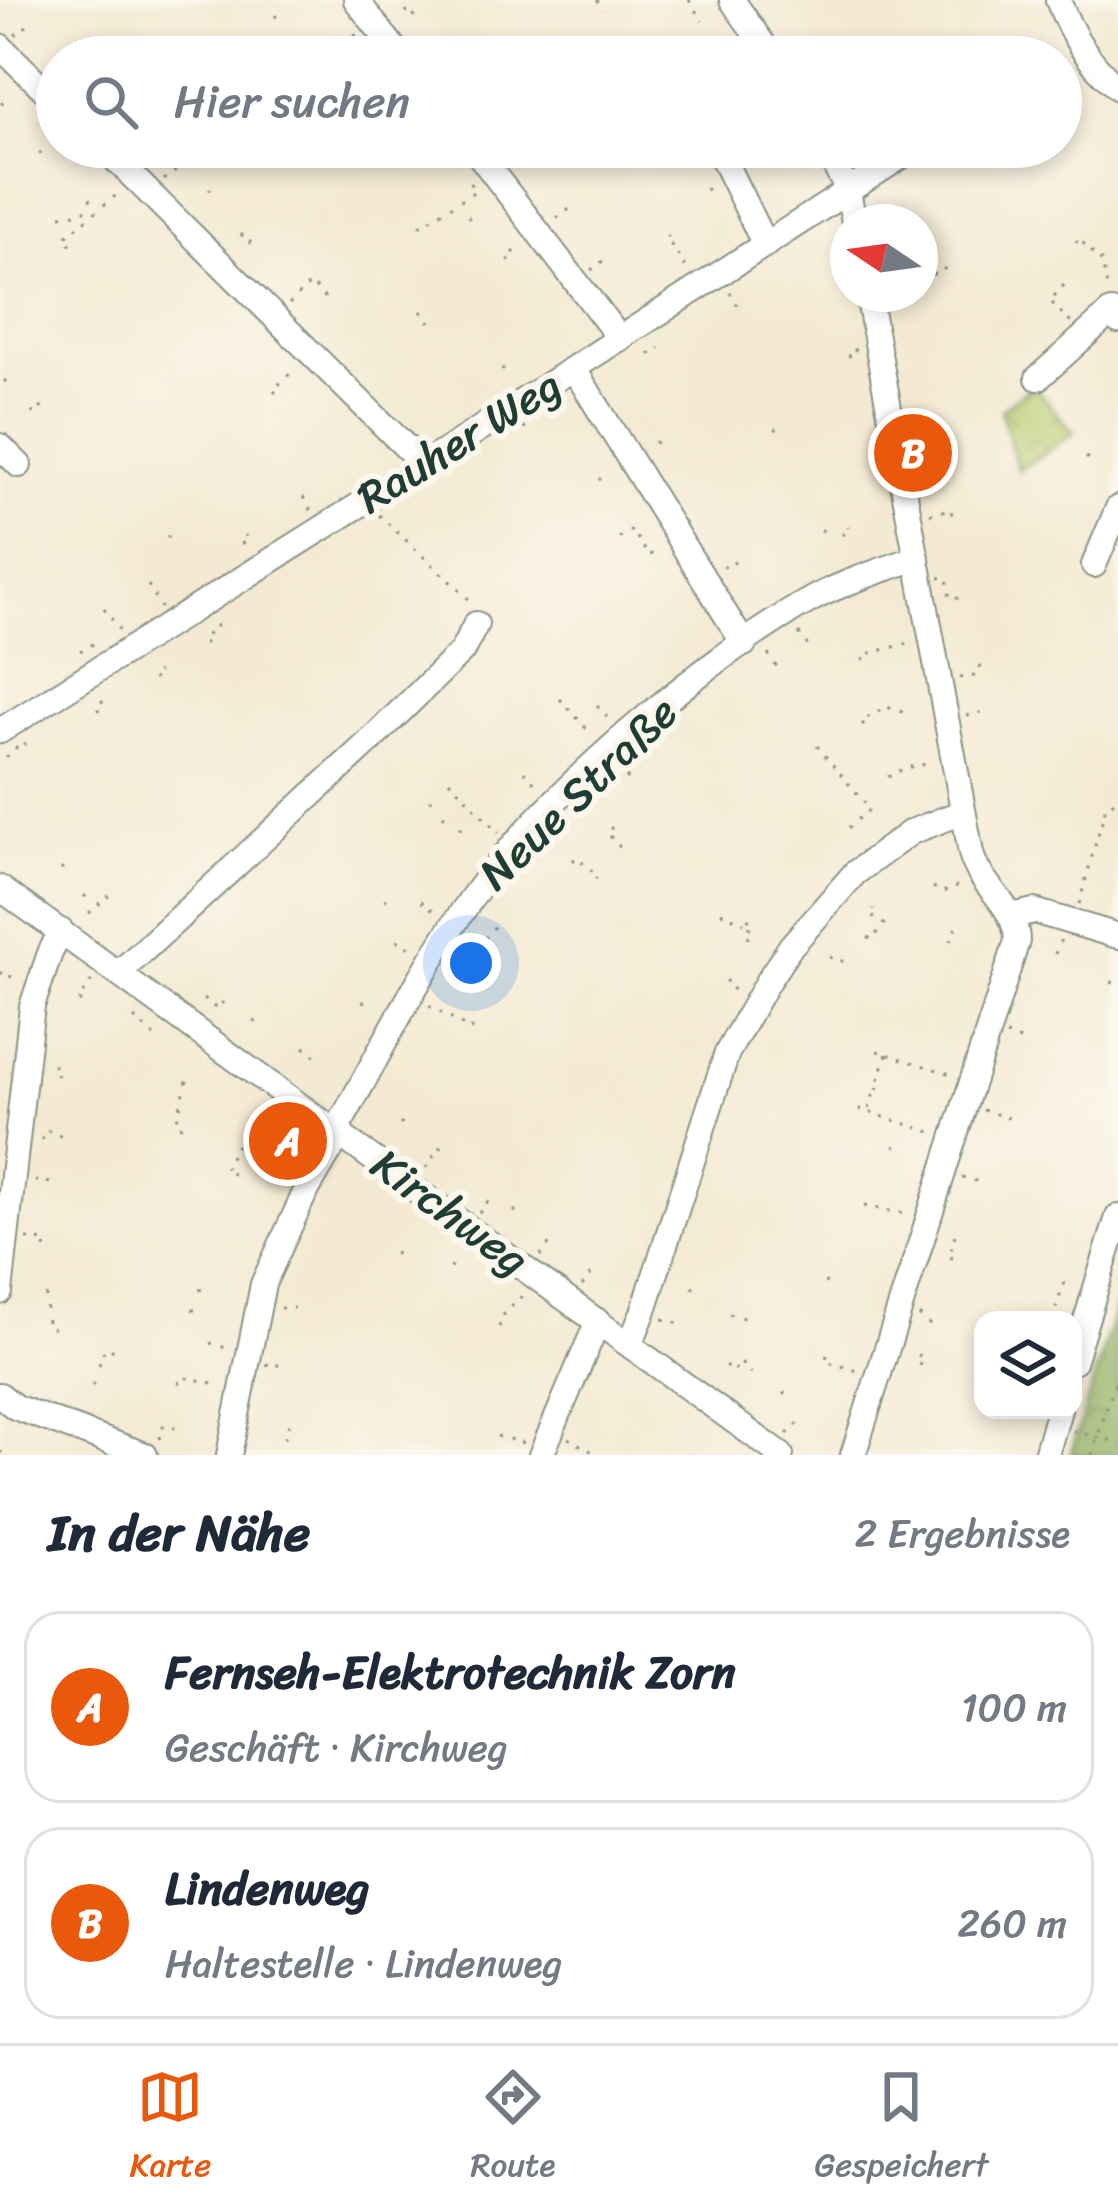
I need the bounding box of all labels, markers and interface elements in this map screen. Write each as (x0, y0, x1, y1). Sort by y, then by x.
search box (36, 36, 1082, 168)
text: Hier suchen (174, 62, 410, 142)
icon: search (78, 69, 144, 135)
north arrow (830, 204, 938, 312)
street label: Rauher Weg (340, 346, 578, 536)
pin: B (874, 408, 952, 498)
street label: Neue Straße (459, 676, 697, 910)
your location (441, 933, 501, 993)
pin: A (249, 1096, 327, 1186)
street label: Kirchweg (353, 1126, 547, 1298)
map controls (974, 1311, 1082, 1419)
button: layers (974, 1311, 1082, 1419)
text: In der Nähe (48, 1488, 310, 1578)
text: 2 Ergebnisse (855, 1499, 1070, 1568)
text: Fernseh-Elektrotechnik Zorn (165, 1633, 736, 1713)
text: A (77, 1673, 103, 1742)
text: 100 m (961, 1673, 1067, 1742)
text: Geschäft · Kirchweg (165, 1713, 507, 1782)
text: Lindenweg (165, 1849, 369, 1929)
text: B (78, 1889, 102, 1958)
text: 260 m (958, 1889, 1067, 1958)
text: Haltestelle · Lindenweg (165, 1929, 562, 1998)
tab: Karte (130, 2064, 211, 2194)
tab: Route (470, 2064, 555, 2194)
tab: Gespeichert (815, 2064, 988, 2194)

